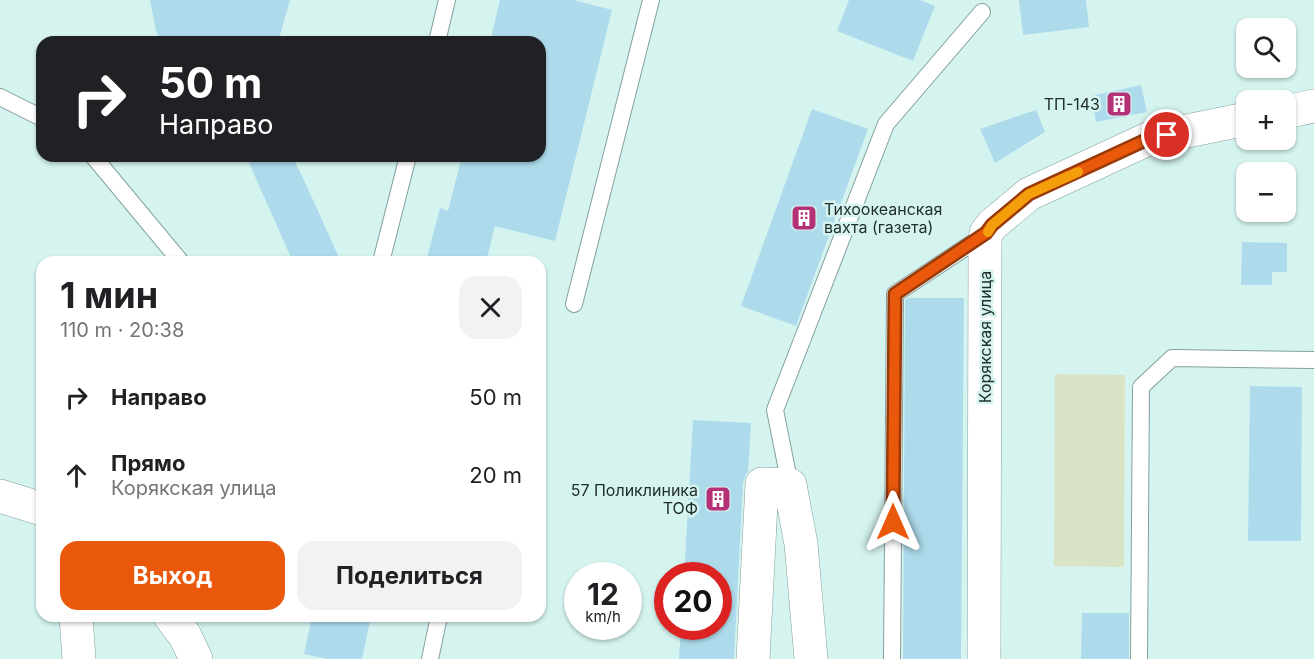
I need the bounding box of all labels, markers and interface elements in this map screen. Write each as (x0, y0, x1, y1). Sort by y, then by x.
map controls (1236, 18, 1296, 222)
button: search (1236, 18, 1296, 78)
text: 50 m (159, 57, 262, 108)
icon: right (60, 60, 138, 138)
building icon: ТП-143 (1104, 89, 1134, 119)
button: + (1236, 90, 1296, 150)
place label: ТП-143 (1044, 94, 1100, 114)
text: Направо (159, 108, 274, 141)
pin (1141, 109, 1192, 160)
icon: arrive (1150, 118, 1183, 151)
button: − (1236, 162, 1296, 222)
place label: Тихоокеанская вахта (газета) (824, 199, 942, 237)
building icon: Тихоокеанская вахта (газета) (789, 203, 819, 233)
street label: Корякская улица (975, 271, 995, 403)
text: 1 мин (60, 273, 158, 317)
button: close (459, 276, 522, 339)
text: 110 m · 20:38 (60, 318, 184, 342)
icon: right (60, 381, 93, 414)
text: Направо (111, 384, 207, 410)
text: 50 m (469, 384, 522, 410)
text: Прямо (111, 450, 185, 476)
icon: ahead (60, 459, 93, 492)
text: 20 m (469, 462, 522, 488)
text: Корякская улица (111, 476, 276, 500)
place label: 57 Поликлиника ТОФ (571, 480, 698, 518)
building icon: 57 Поликлиника ТОФ (703, 484, 733, 514)
position arrow (861, 490, 925, 554)
button: Выход (60, 541, 285, 610)
button: Поделиться (297, 541, 522, 610)
speed limit sign: 20 (654, 562, 732, 640)
text: 12 (587, 576, 619, 612)
text: km/h (585, 607, 621, 626)

